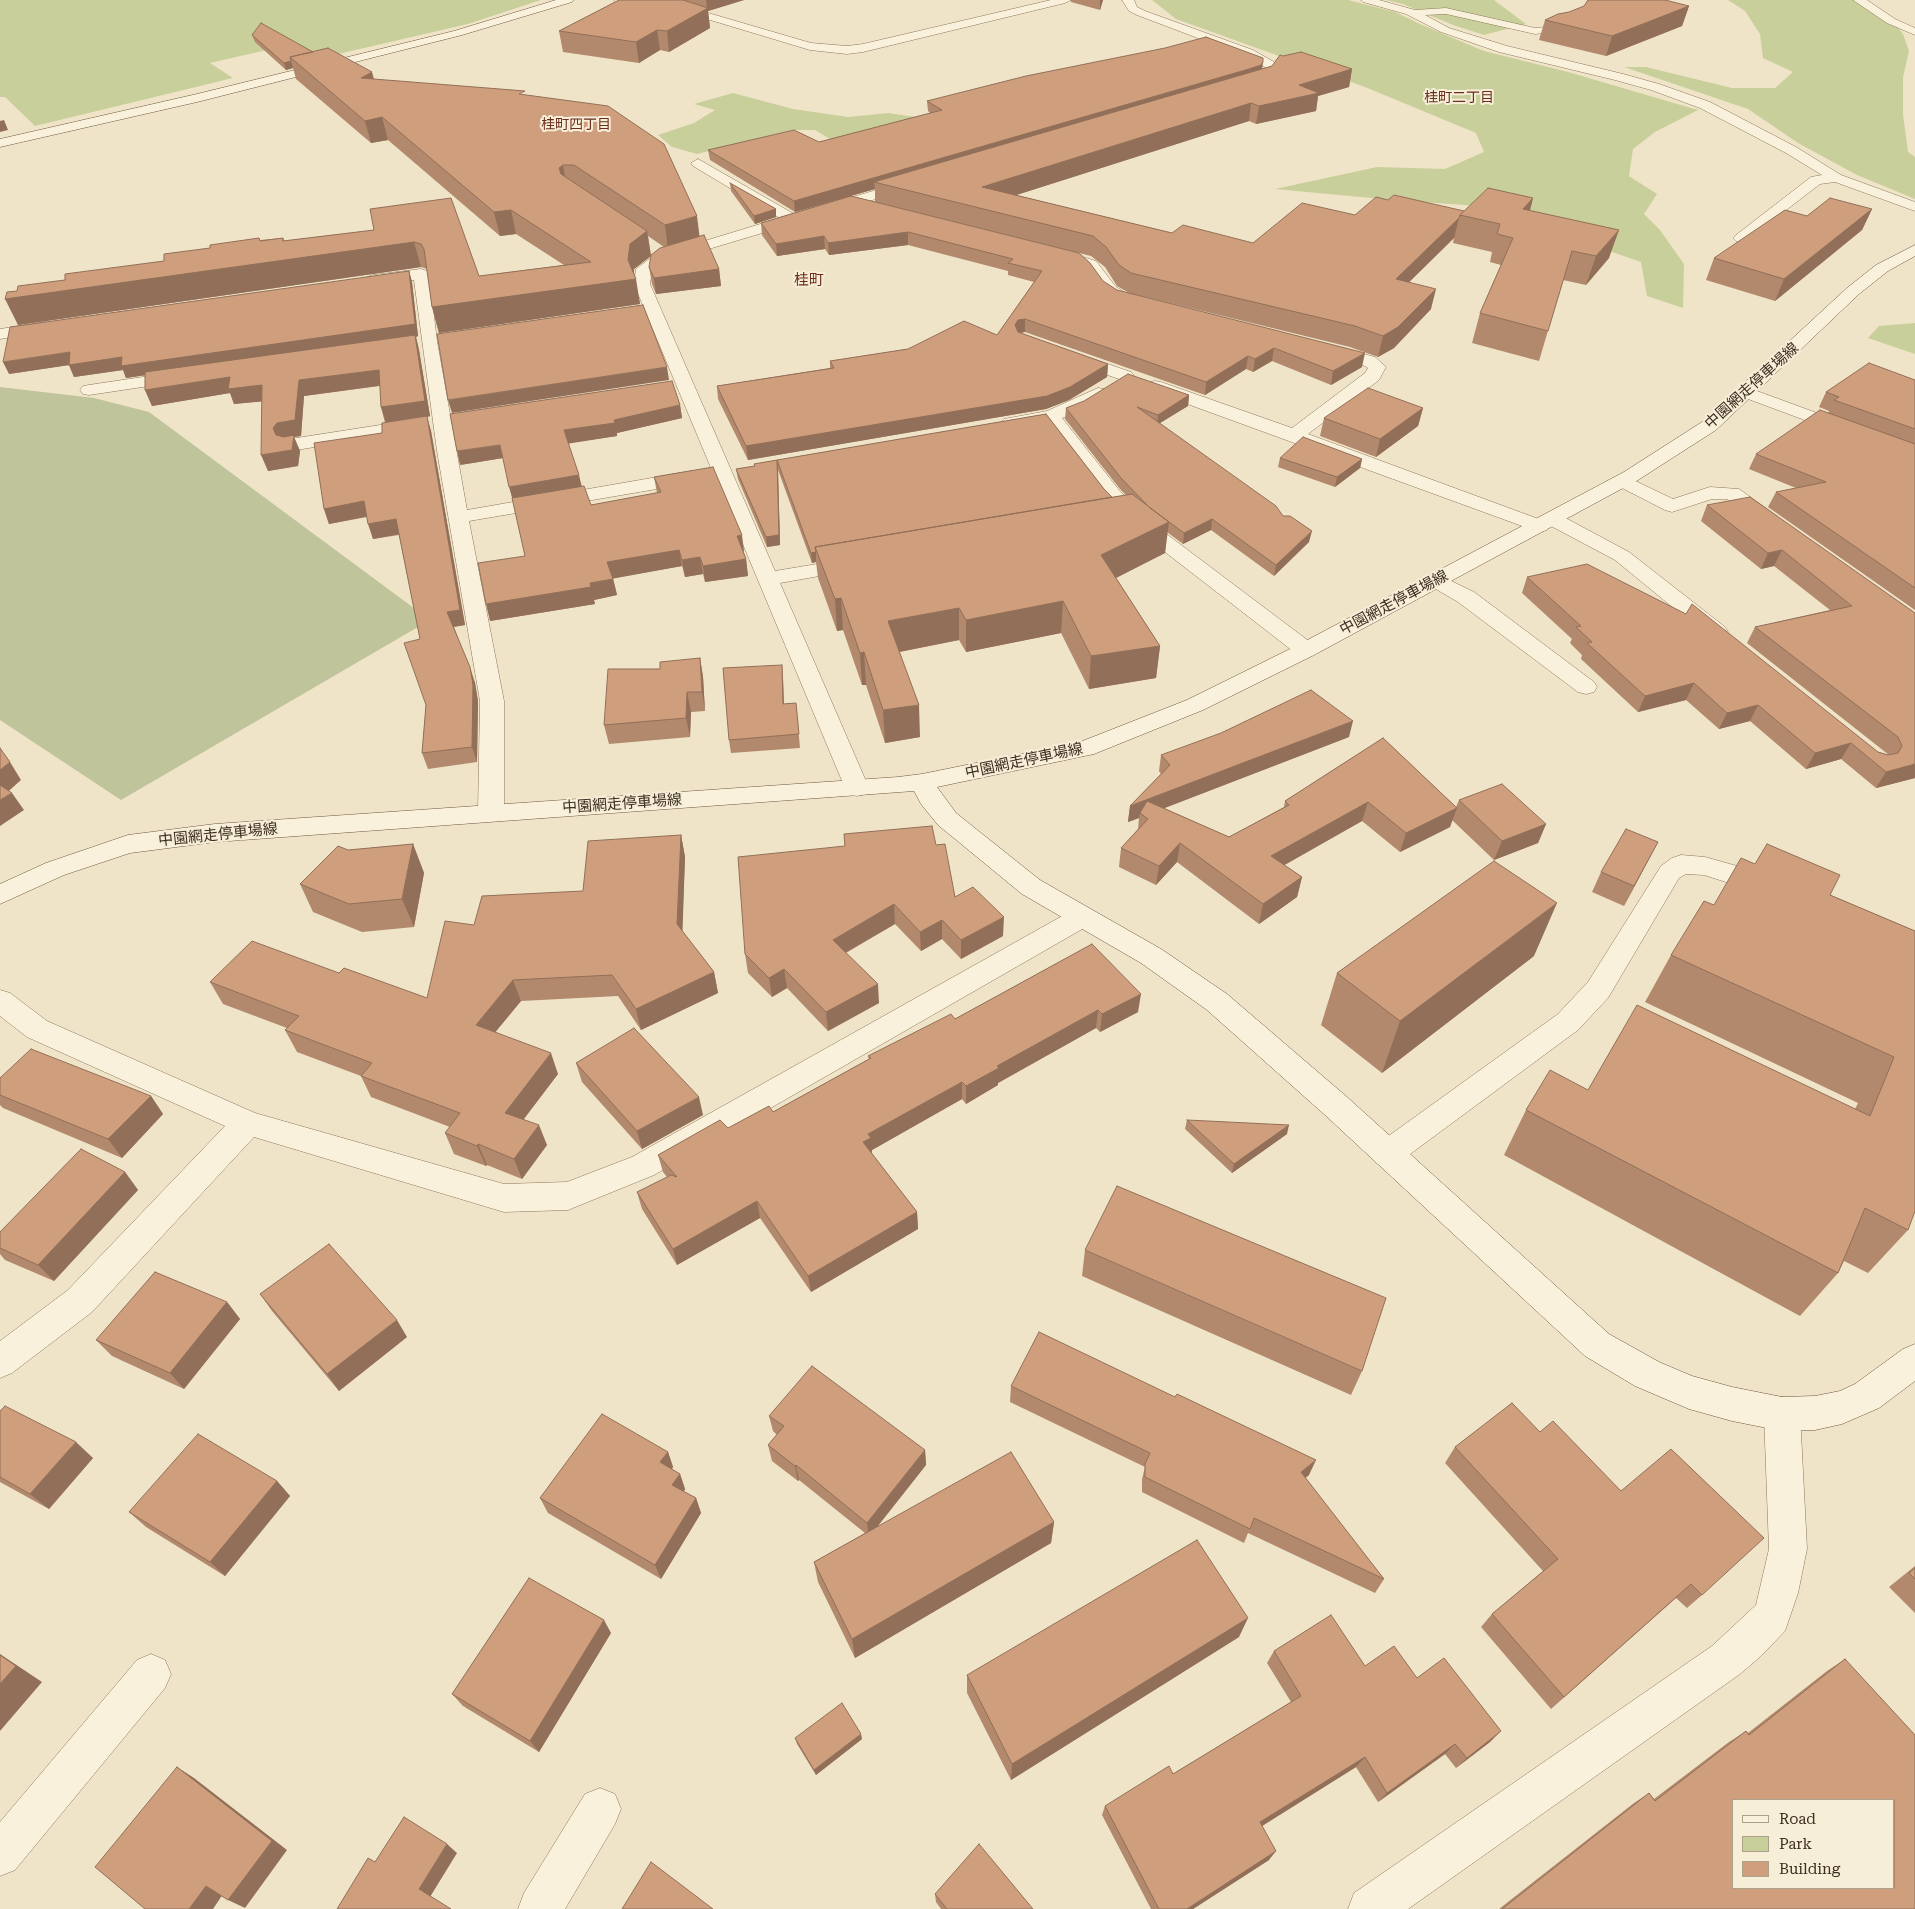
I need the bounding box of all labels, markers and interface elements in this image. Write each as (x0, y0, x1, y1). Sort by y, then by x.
district label: 桂町二丁目 (1424, 90, 1494, 106)
district label: 桂町四丁目 (541, 117, 611, 133)
district label: 桂町 (794, 272, 824, 290)
street label: 中園網走停車場線 (1701, 339, 1803, 433)
street label: 中園網走停車場線 (1337, 567, 1451, 639)
street label: 中園網走停車場線 (963, 740, 1085, 782)
street label: 中園網走停車場線 (562, 791, 682, 817)
street label: 中園網走停車場線 (157, 820, 279, 850)
legend (1732, 1799, 1895, 1889)
text: Road (1779, 1810, 1816, 1828)
text: Park (1779, 1835, 1812, 1853)
text: Building (1779, 1860, 1840, 1878)

